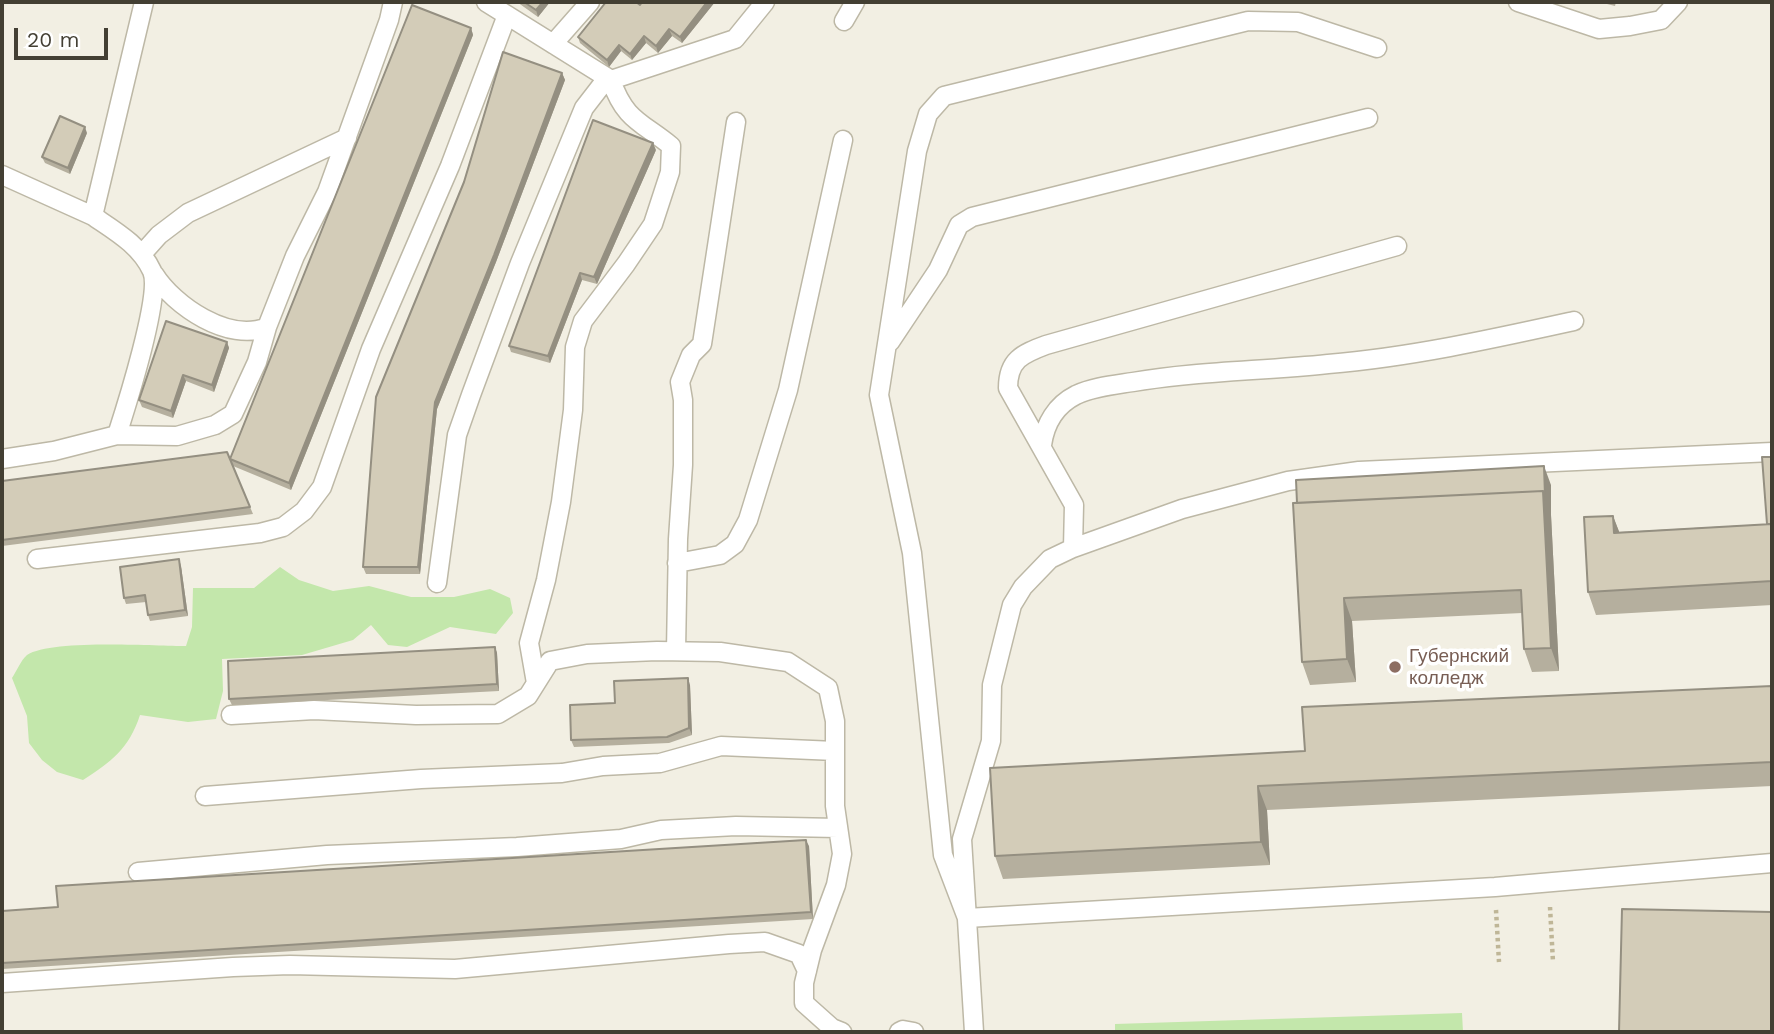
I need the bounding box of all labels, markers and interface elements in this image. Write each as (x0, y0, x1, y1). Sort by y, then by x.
scale bar (18, 14, 112, 58)
text: 20 m (27, 27, 79, 52)
place label: Губернский колледж (1409, 645, 1509, 689)
marker: Губернский колледж (1387, 659, 1403, 675)

